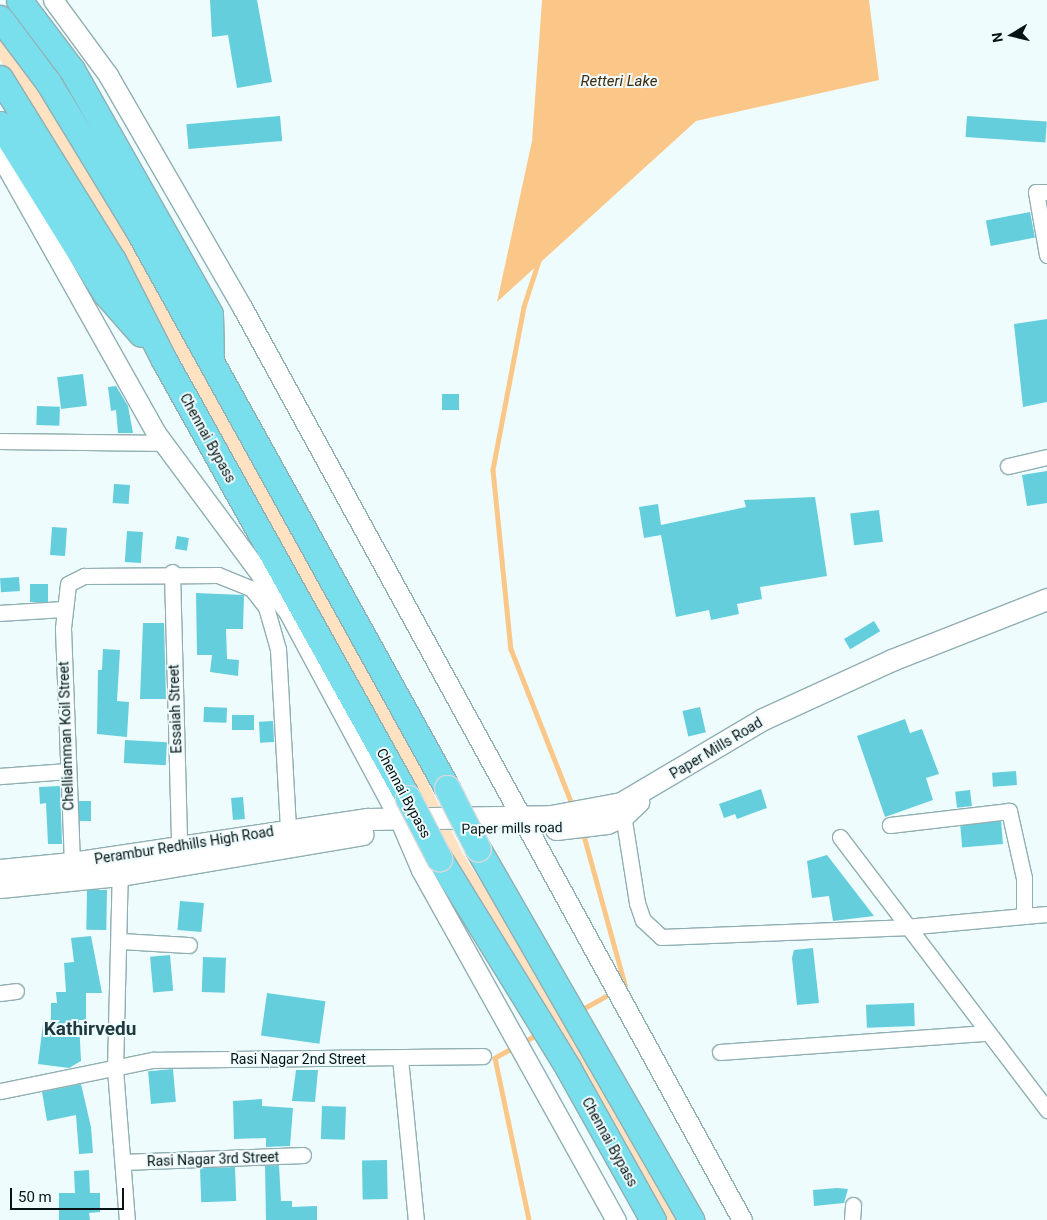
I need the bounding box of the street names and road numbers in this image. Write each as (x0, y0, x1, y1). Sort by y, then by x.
street label: Chennai Bypass (177, 390, 239, 486)
street label: Chelliamman Koil Street (55, 661, 77, 811)
street label: Essaiah Street (165, 664, 185, 754)
street label: Paper Mills Road (667, 714, 765, 782)
street label: Chennai Bypass (373, 745, 435, 841)
street label: Paper mills road (461, 819, 563, 837)
street label: Perambur Redhills High Road (93, 823, 275, 867)
street label: Rasi Nagar 2nd Street (230, 1051, 366, 1067)
street label: Chennai Bypass (579, 1094, 641, 1190)
street label: Rasi Nagar 3rd Street (147, 1148, 279, 1170)

